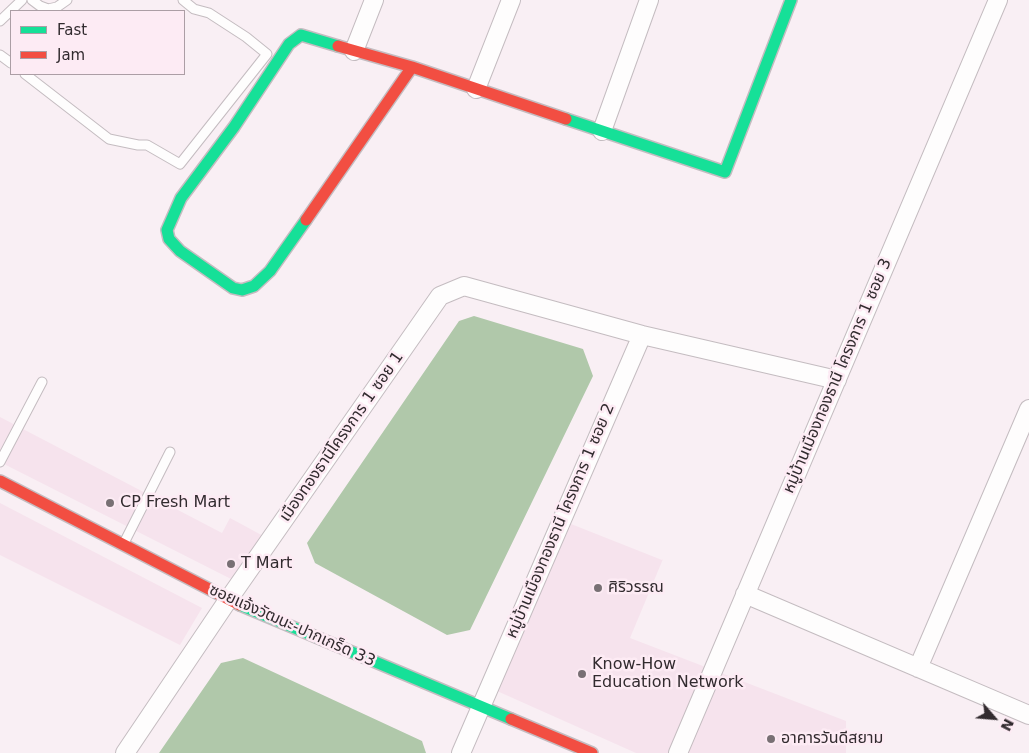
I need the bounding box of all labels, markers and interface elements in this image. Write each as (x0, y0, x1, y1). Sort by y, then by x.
legend (10, 10, 185, 75)
text: Fast (57, 21, 87, 39)
text: Jam (57, 46, 85, 64)
street label: หมู่บ้านเมืองทองธานี โครงการ 1 ซอย 3 (780, 256, 896, 496)
street label: เมืองทองธานีโครงการ 1 ซอย 1 (276, 348, 408, 526)
street label: หมู่บ้านเมืองทองธานี โครงการ 1 ซอย 2 (503, 401, 619, 641)
place label: CP Fresh Mart (120, 493, 230, 513)
marker: CP Fresh Mart (104, 497, 116, 509)
place label: T Mart (241, 554, 292, 574)
marker: T Mart (225, 558, 237, 570)
place label: ศิริวรรณ (608, 578, 664, 598)
street label: ซอยแจ้งวัฒนะ-ปากเกร็ด 33 (206, 581, 378, 671)
marker: ศิริวรรณ (592, 582, 604, 594)
place label: Know-How Education Network (592, 655, 744, 693)
marker: Know-How Education Network (576, 668, 588, 680)
north arrow (969, 693, 1019, 743)
text: N (998, 716, 1017, 734)
place label: อาคารวันดีสยาม (781, 729, 883, 749)
marker: อาคารวันดีสยาม (765, 733, 777, 745)

